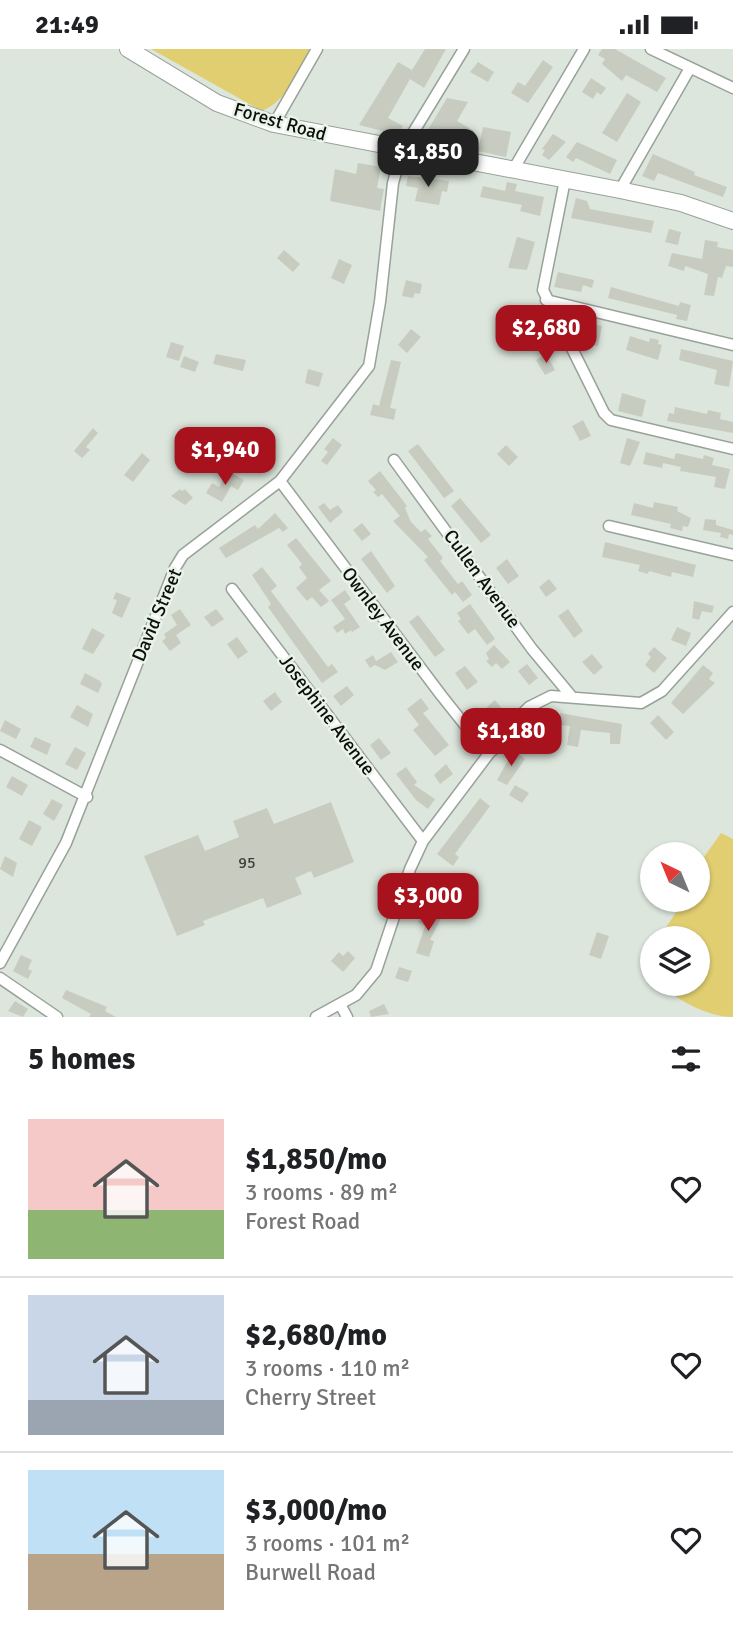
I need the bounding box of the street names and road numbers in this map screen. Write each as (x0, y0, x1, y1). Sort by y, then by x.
street label: Forest Road (231, 97, 329, 147)
street label: Cullen Avenue (438, 525, 526, 633)
street label: Ownley Avenue (336, 562, 430, 676)
street label: David Street (127, 565, 187, 665)
street label: Josephine Avenue (274, 650, 380, 780)

